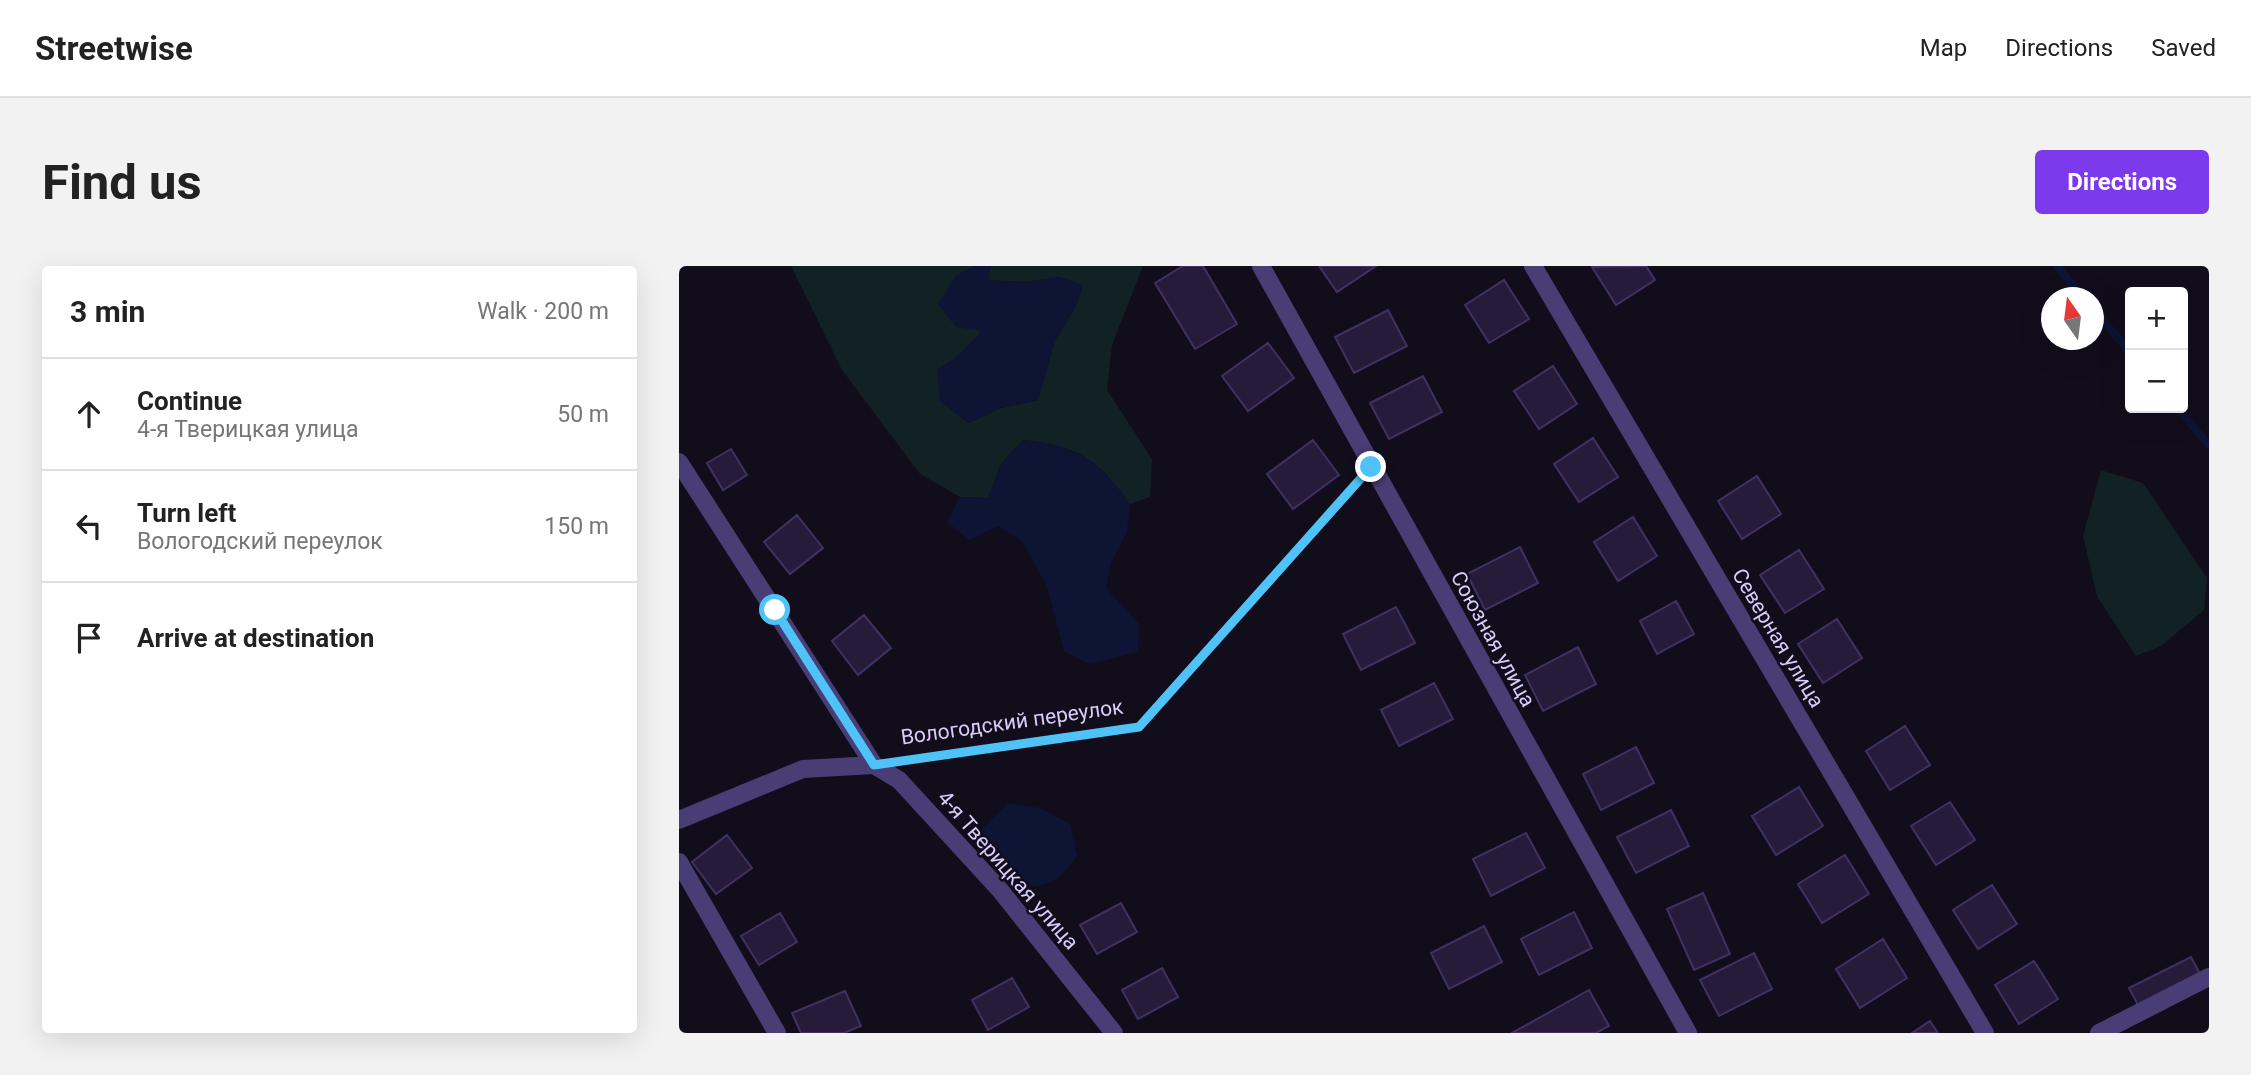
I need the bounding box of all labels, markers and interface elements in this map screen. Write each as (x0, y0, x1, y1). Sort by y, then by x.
text: Streetwise (35, 29, 193, 68)
text: Map (1920, 34, 1967, 62)
text: Directions (2005, 34, 2113, 62)
text: Saved (2151, 34, 2216, 62)
button: Directions (2035, 150, 2209, 214)
text: Find us (42, 154, 202, 211)
north arrow (2041, 287, 2104, 350)
map controls (2125, 287, 2188, 413)
button: + (2125, 287, 2188, 350)
text: 3 min (70, 294, 145, 329)
text: Walk · 200 m (477, 298, 609, 325)
button: − (2125, 350, 2188, 413)
text: Continue (137, 386, 242, 416)
icon: ahead (70, 395, 108, 433)
text: 50 m (557, 401, 609, 428)
text: 4-я Тверицкая улица (137, 416, 358, 443)
route end (1355, 451, 1386, 482)
text: Turn left (137, 498, 236, 528)
icon: left (70, 507, 108, 545)
text: 150 m (544, 513, 609, 540)
text: Вологодский переулок (137, 528, 383, 555)
street label: Северная улица (1727, 564, 1829, 712)
street label: Союзная улица (1446, 567, 1540, 711)
route start (759, 594, 790, 625)
icon: arrive (70, 619, 108, 657)
text: Arrive at destination (137, 623, 374, 653)
street label: Вологодский переулок (899, 694, 1125, 749)
street label: 4-я Тверицкая улица (933, 786, 1083, 954)

